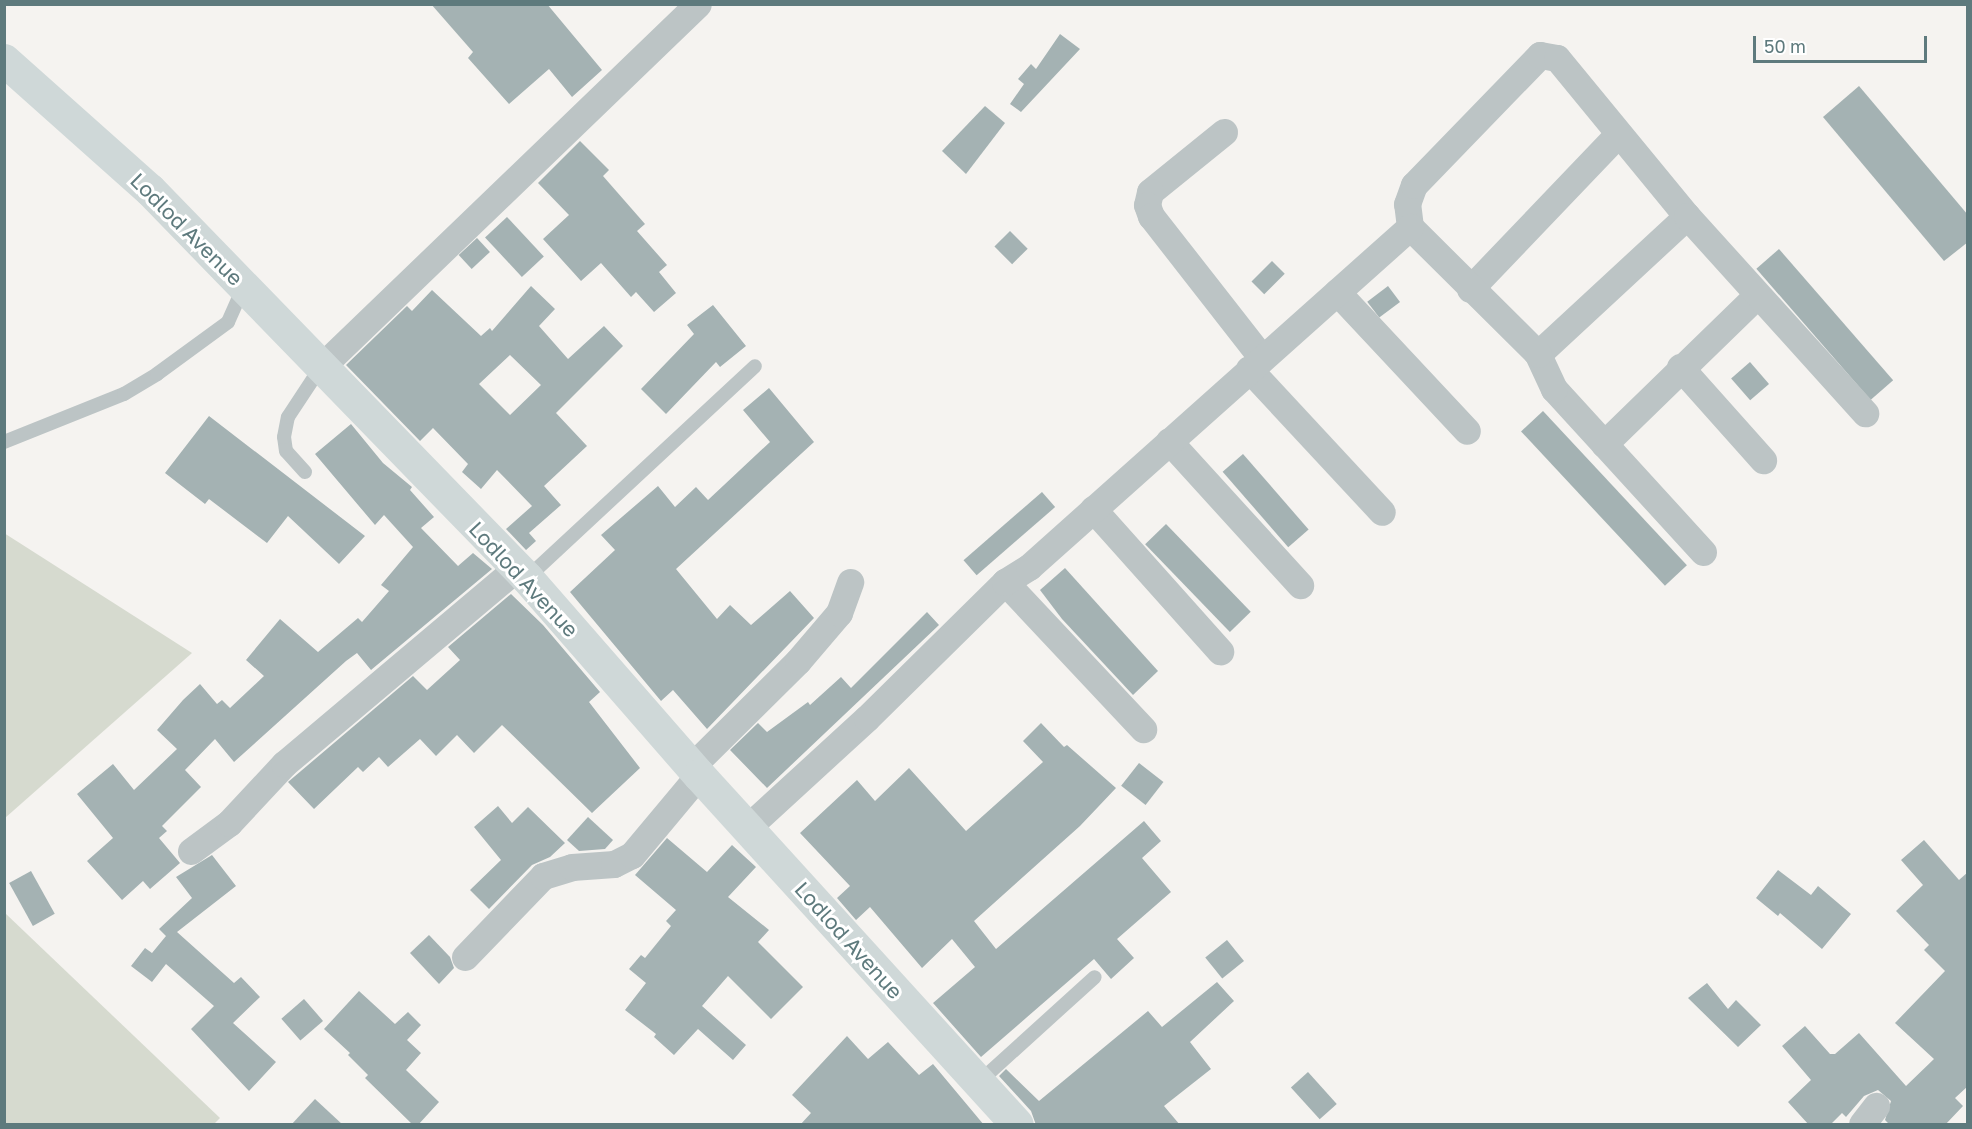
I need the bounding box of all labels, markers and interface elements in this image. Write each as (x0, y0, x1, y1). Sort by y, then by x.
scale bar (1756, 24, 1930, 62)
text: 50 m (1764, 35, 1806, 57)
street label: Lodlod Avenue (126, 168, 248, 290)
street label: Lodlod Avenue (464, 516, 584, 642)
street label: Lodlod Avenue (790, 876, 908, 1004)

